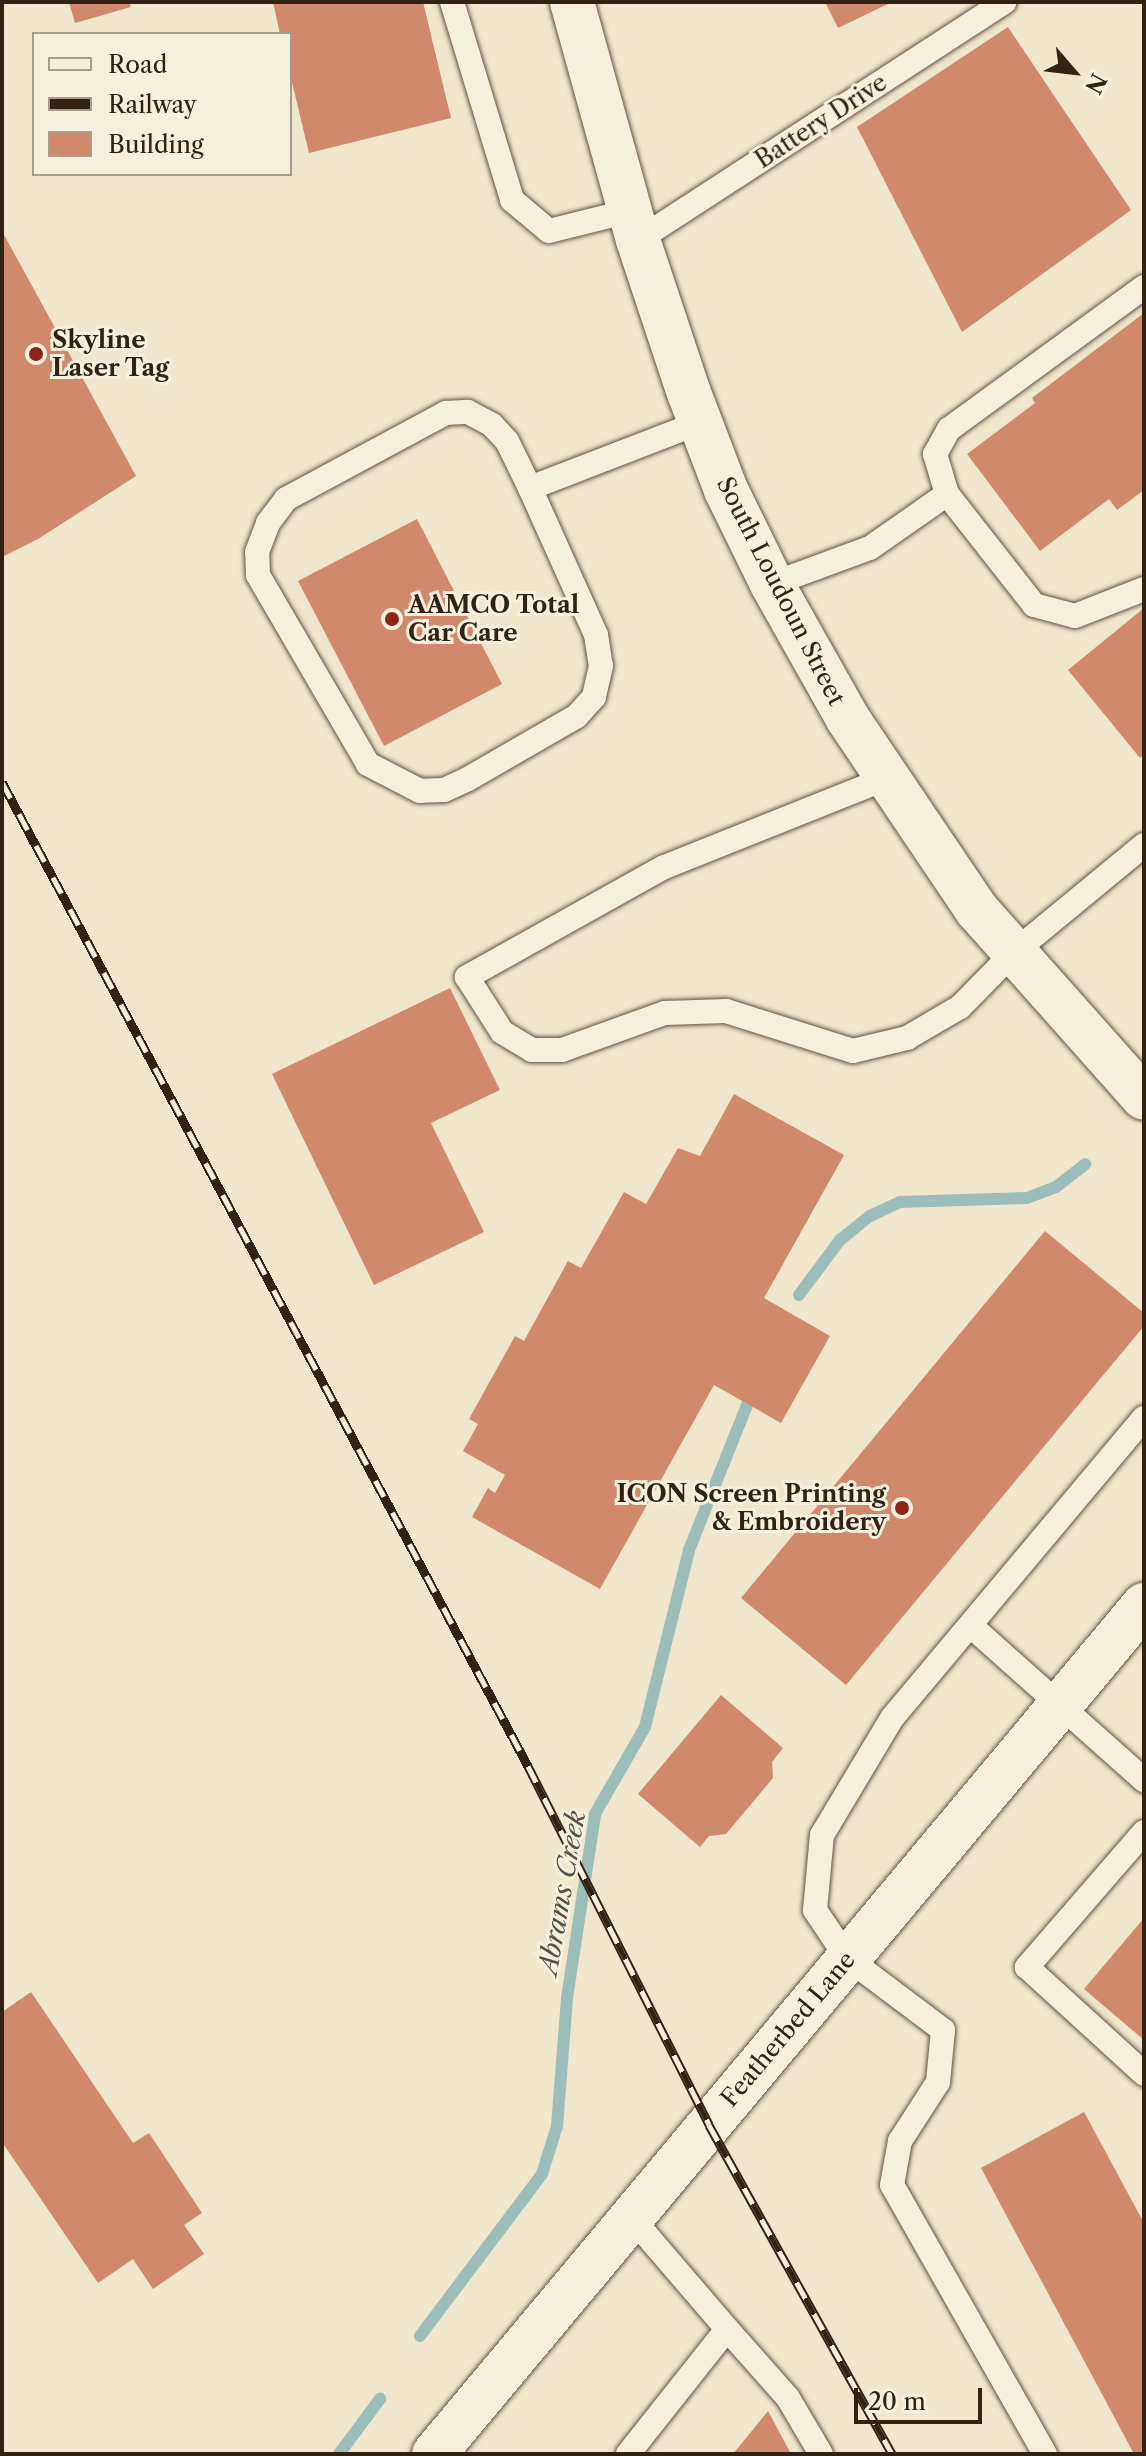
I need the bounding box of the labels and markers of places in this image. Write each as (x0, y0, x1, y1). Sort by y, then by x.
place label: Skyline Laser Tag (52, 326, 170, 382)
marker: Skyline Laser Tag (27, 345, 45, 363)
place label: AAMCO Total Car Care (408, 591, 580, 647)
marker: AAMCO Total Car Care (383, 610, 401, 628)
place label: ICON Screen Printing & Embroidery (617, 1480, 886, 1536)
marker: ICON Screen Printing & Embroidery (893, 1499, 911, 1517)

